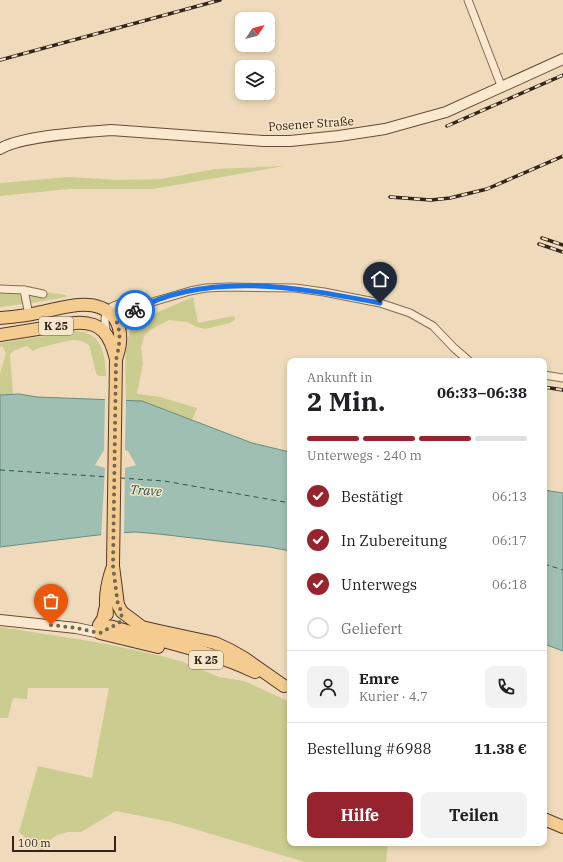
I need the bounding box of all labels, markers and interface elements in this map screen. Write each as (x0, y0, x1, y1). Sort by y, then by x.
north arrow (235, 12, 275, 52)
map controls (235, 12, 275, 100)
button: layers (235, 60, 275, 100)
street label: Posener Straße (268, 113, 354, 134)
pin (363, 262, 397, 303)
icon: home (369, 268, 391, 290)
courier (115, 290, 155, 330)
icon: bike (124, 299, 146, 321)
road number: K 25 (39, 317, 73, 335)
text: Ankunft in (307, 369, 373, 386)
text: 06:33–06:38 (437, 383, 527, 402)
text: 2 Min. (307, 384, 385, 418)
text: Unterwegs · 240 m (307, 447, 422, 464)
water label: Trave (130, 481, 163, 500)
icon: check (307, 485, 329, 507)
text: Bestätigt (341, 487, 403, 506)
text: 06:13 (492, 488, 527, 505)
icon: check (307, 529, 329, 551)
text: In Zubereitung (341, 531, 447, 550)
text: 06:17 (492, 532, 527, 549)
icon: check (307, 573, 329, 595)
text: Unterwegs (341, 575, 417, 594)
text: 06:18 (492, 576, 527, 593)
pin (34, 584, 68, 625)
icon: bag (40, 590, 62, 612)
text: Geliefert (341, 619, 402, 638)
road number: K 25 (189, 651, 223, 669)
button: person (307, 666, 349, 708)
button: phone (485, 666, 527, 708)
text: Emre (359, 669, 399, 688)
text: Kurier · 4.7 (359, 688, 428, 705)
text: Bestellung #6988 (307, 739, 432, 758)
text: 11.38 € (474, 739, 527, 758)
button: Hilfe (307, 792, 413, 838)
button: Teilen (421, 792, 527, 838)
scale bar (12, 834, 116, 853)
text: 100 m (18, 836, 51, 850)

